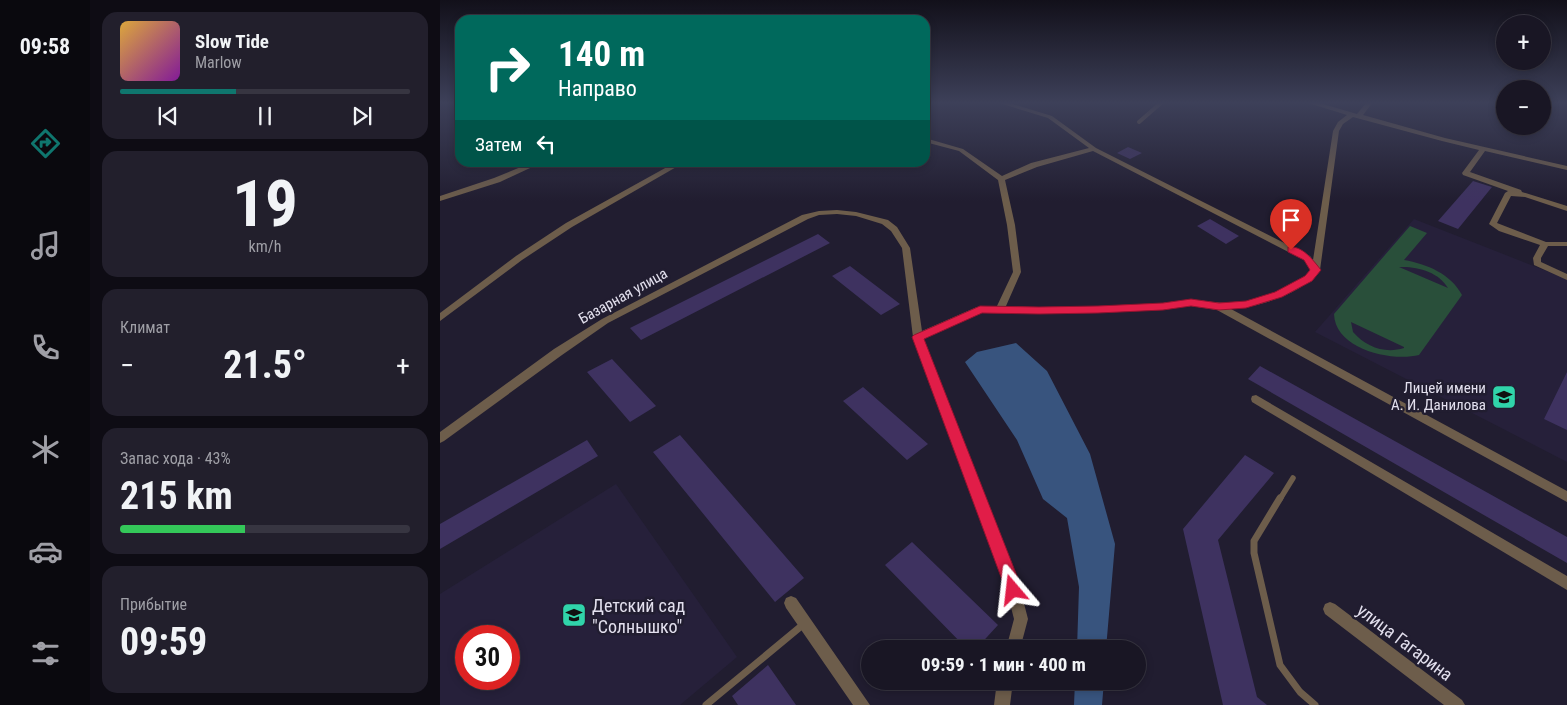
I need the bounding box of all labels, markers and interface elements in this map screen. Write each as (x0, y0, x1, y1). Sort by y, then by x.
map controls (1496, 15, 1551, 135)
button: + (1496, 15, 1551, 70)
text: Slow Tide (195, 30, 269, 53)
text: 09:58 (20, 34, 70, 59)
text: 140 m (558, 34, 645, 75)
icon: right (475, 35, 540, 100)
text: Marlow (195, 53, 242, 72)
text: Направо (558, 76, 637, 101)
button: − (1496, 80, 1551, 135)
icon: previous (154, 102, 182, 130)
icon: pause (251, 102, 279, 130)
icon: next (348, 102, 376, 130)
icon: directions (28, 126, 63, 161)
icon: left (532, 130, 560, 158)
text: Затем (475, 133, 522, 156)
text: 19 (232, 166, 298, 242)
pin (1270, 199, 1312, 250)
icon: arrive (1277, 206, 1305, 234)
icon: music (28, 228, 63, 263)
text: km/h (249, 237, 281, 256)
street label: Базарная улица (576, 264, 670, 328)
text: Климат (120, 318, 170, 337)
icon: phone (28, 330, 63, 365)
text: 21.5° (223, 343, 307, 387)
text: − (120, 349, 134, 382)
text: + (396, 349, 410, 382)
place label: Лицей имени А. И. Данилова (1391, 379, 1486, 414)
school or university icon: Лицей имени А. И. Данилова (1491, 384, 1517, 410)
icon: climate (28, 432, 63, 467)
text: Запас хода · 43% (120, 449, 231, 468)
text: 215 km (120, 474, 233, 518)
icon: car (28, 534, 63, 569)
position arrow (986, 563, 1038, 615)
text: Прибытие (120, 595, 187, 614)
place label: Детский сад "Солнышко" (592, 595, 686, 637)
street label: улица Гагарина (1353, 599, 1457, 685)
school or university icon: Детский сад "Солнышко" (561, 602, 587, 628)
text: 09:59 (120, 620, 207, 664)
speed limit sign: 30 (455, 625, 520, 690)
icon: filters (28, 636, 63, 671)
text: 09:59 · 1 мин · 400 m (921, 653, 1086, 676)

